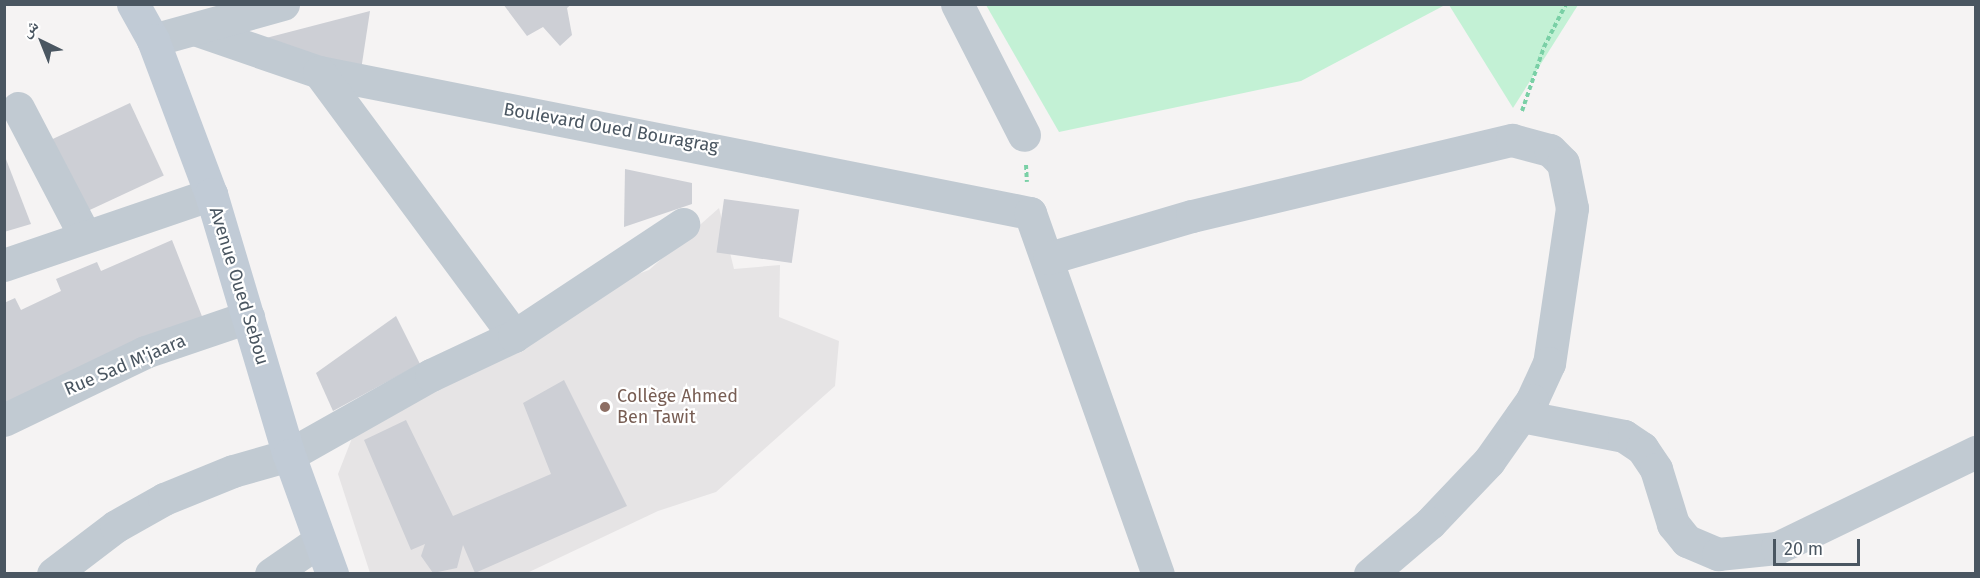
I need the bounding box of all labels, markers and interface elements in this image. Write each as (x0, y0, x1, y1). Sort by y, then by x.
north arrow (12, 12, 72, 72)
text: ش (17, 16, 42, 41)
street label: Boulevard Oued Bouragrag (502, 98, 720, 158)
street label: Avenue Oued Sebou (205, 204, 273, 368)
street label: Rue Sad M'jaara (61, 330, 189, 400)
place label: Collège Ahmed Ben Tawit (617, 386, 738, 428)
marker: Collège Ahmed Ben Tawit (598, 400, 612, 414)
scale bar (1776, 527, 1863, 565)
text: 20 m (1784, 538, 1823, 560)

